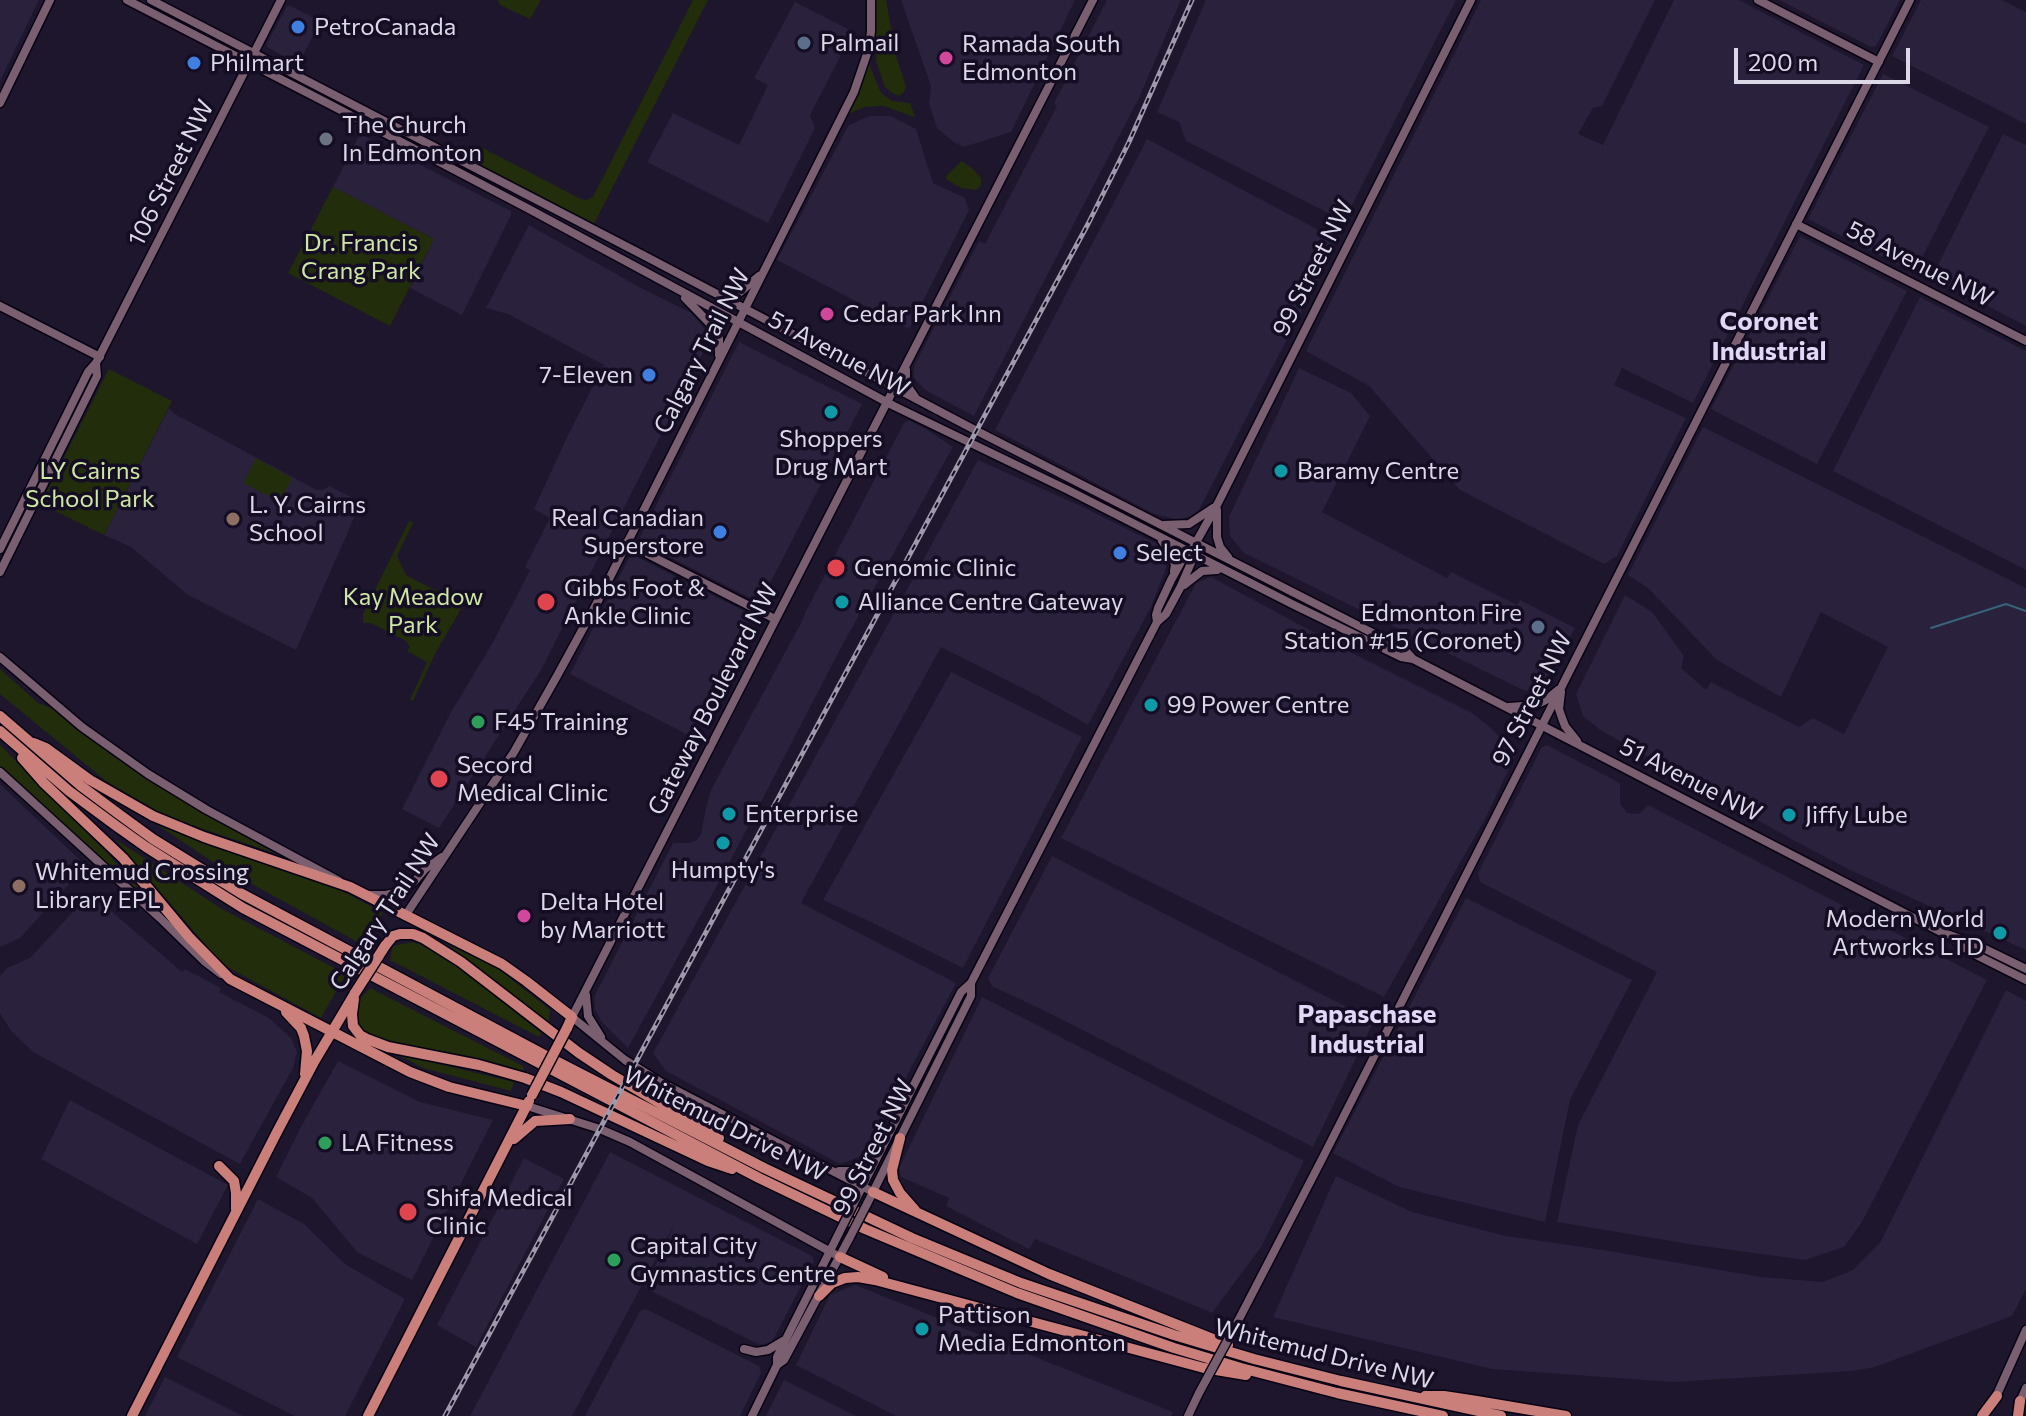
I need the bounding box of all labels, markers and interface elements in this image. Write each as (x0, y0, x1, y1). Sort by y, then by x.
place label: PetroCanada (314, 13, 456, 41)
marker: PetroCanada (289, 18, 307, 36)
place label: Palmail (820, 29, 899, 57)
place label: Ramada South Edmonton (962, 30, 1120, 86)
scale bar (1738, 32, 1914, 82)
marker: Palmail (795, 34, 813, 52)
text: 200 m (1748, 47, 1818, 76)
place label: Philmart (210, 49, 304, 77)
marker: Ramada South Edmonton (937, 49, 955, 67)
marker: Philmart (185, 54, 203, 72)
street label: 106 Street NW (122, 95, 220, 251)
place label: The Church In Edmonton (342, 111, 482, 167)
marker: The Church In Edmonton (317, 130, 335, 148)
street label: 99 Street NW (1266, 195, 1360, 341)
street label: 58 Avenue NW (1842, 215, 1998, 313)
park label: Dr. Francis Crang Park (301, 229, 421, 285)
street label: Calgary Trail NW (648, 263, 756, 439)
place label: Cedar Park Inn (843, 300, 1002, 328)
street label: 51 Avenue NW (763, 305, 915, 403)
marker: Cedar Park Inn (818, 305, 836, 323)
district label: Coronet Industrial (1712, 305, 1826, 366)
place label: 7-Eleven (539, 361, 633, 389)
marker: 7-Eleven (640, 366, 658, 384)
marker: Shoppers Drug Mart (822, 403, 840, 421)
place label: Shoppers Drug Mart (775, 425, 887, 481)
park label: LY Cairns School Park (25, 457, 155, 513)
place label: Baramy Centre (1297, 457, 1459, 485)
marker: Baramy Centre (1272, 462, 1290, 480)
place label: L. Y. Cairns School (249, 491, 366, 547)
place label: Real Canadian Superstore (551, 504, 704, 560)
marker: L. Y. Cairns School (224, 510, 242, 528)
marker: Real Canadian Superstore (711, 523, 729, 541)
place label: Select (1136, 539, 1203, 567)
marker: Select (1111, 544, 1129, 562)
place label: Genomic Clinic (854, 554, 1016, 582)
marker: Genomic Clinic (825, 557, 847, 579)
place label: Gibbs Foot & Ankle Clinic (564, 574, 705, 630)
street label: Gateway Boulevard NW (642, 578, 784, 820)
park label: Kay Meadow Park (343, 583, 483, 639)
place label: Alliance Centre Gateway (858, 588, 1123, 616)
marker: Gibbs Foot & Ankle Clinic (535, 591, 557, 613)
marker: Alliance Centre Gateway (833, 593, 851, 611)
place label: Edmonton Fire Station #15 (Coronet) (1284, 599, 1522, 655)
marker: Edmonton Fire Station #15 (Coronet) (1529, 618, 1547, 636)
street label: 97 Street NW (1486, 627, 1578, 771)
place label: 99 Power Centre (1167, 691, 1349, 719)
marker: 99 Power Centre (1142, 696, 1160, 714)
place label: F45 Training (494, 708, 628, 736)
marker: F45 Training (469, 713, 487, 731)
street label: 51 Avenue NW (1615, 732, 1767, 828)
place label: Secord Medical Clinic (457, 751, 608, 807)
marker: Secord Medical Clinic (428, 768, 450, 790)
place label: Enterprise (745, 800, 858, 828)
place label: Jiffy Lube (1805, 801, 1908, 829)
marker: Enterprise (720, 805, 738, 823)
marker: Jiffy Lube (1780, 806, 1798, 824)
street label: Calgary Trail NW (323, 828, 447, 996)
marker: Humpty's (714, 834, 732, 852)
place label: Humpty's (671, 856, 775, 884)
place label: Whitemud Crossing Library EPL (35, 858, 249, 914)
marker: Whitemud Crossing Library EPL (10, 877, 28, 895)
place label: Delta Hotel by Marriott (540, 888, 665, 944)
place label: Modern World Artworks LTD (1826, 905, 1984, 961)
marker: Delta Hotel by Marriott (515, 907, 533, 925)
marker: Modern World Artworks LTD (1991, 924, 2009, 942)
district label: Papaschase Industrial (1298, 998, 1436, 1060)
street label: Whitemud Drive NW (618, 1060, 832, 1188)
street label: 99 Street NW (826, 1074, 920, 1220)
place label: LA Fitness (341, 1129, 454, 1157)
marker: LA Fitness (316, 1134, 334, 1152)
place label: Shifa Medical Clinic (426, 1184, 573, 1240)
marker: Shifa Medical Clinic (397, 1201, 419, 1223)
place label: Capital City Gymnastics Centre (630, 1232, 835, 1288)
marker: Capital City Gymnastics Centre (605, 1251, 623, 1269)
place label: Pattison Media Edmonton (938, 1301, 1126, 1357)
street label: Whitemud Drive NW (1212, 1313, 1436, 1395)
marker: Pattison Media Edmonton (913, 1320, 931, 1338)

